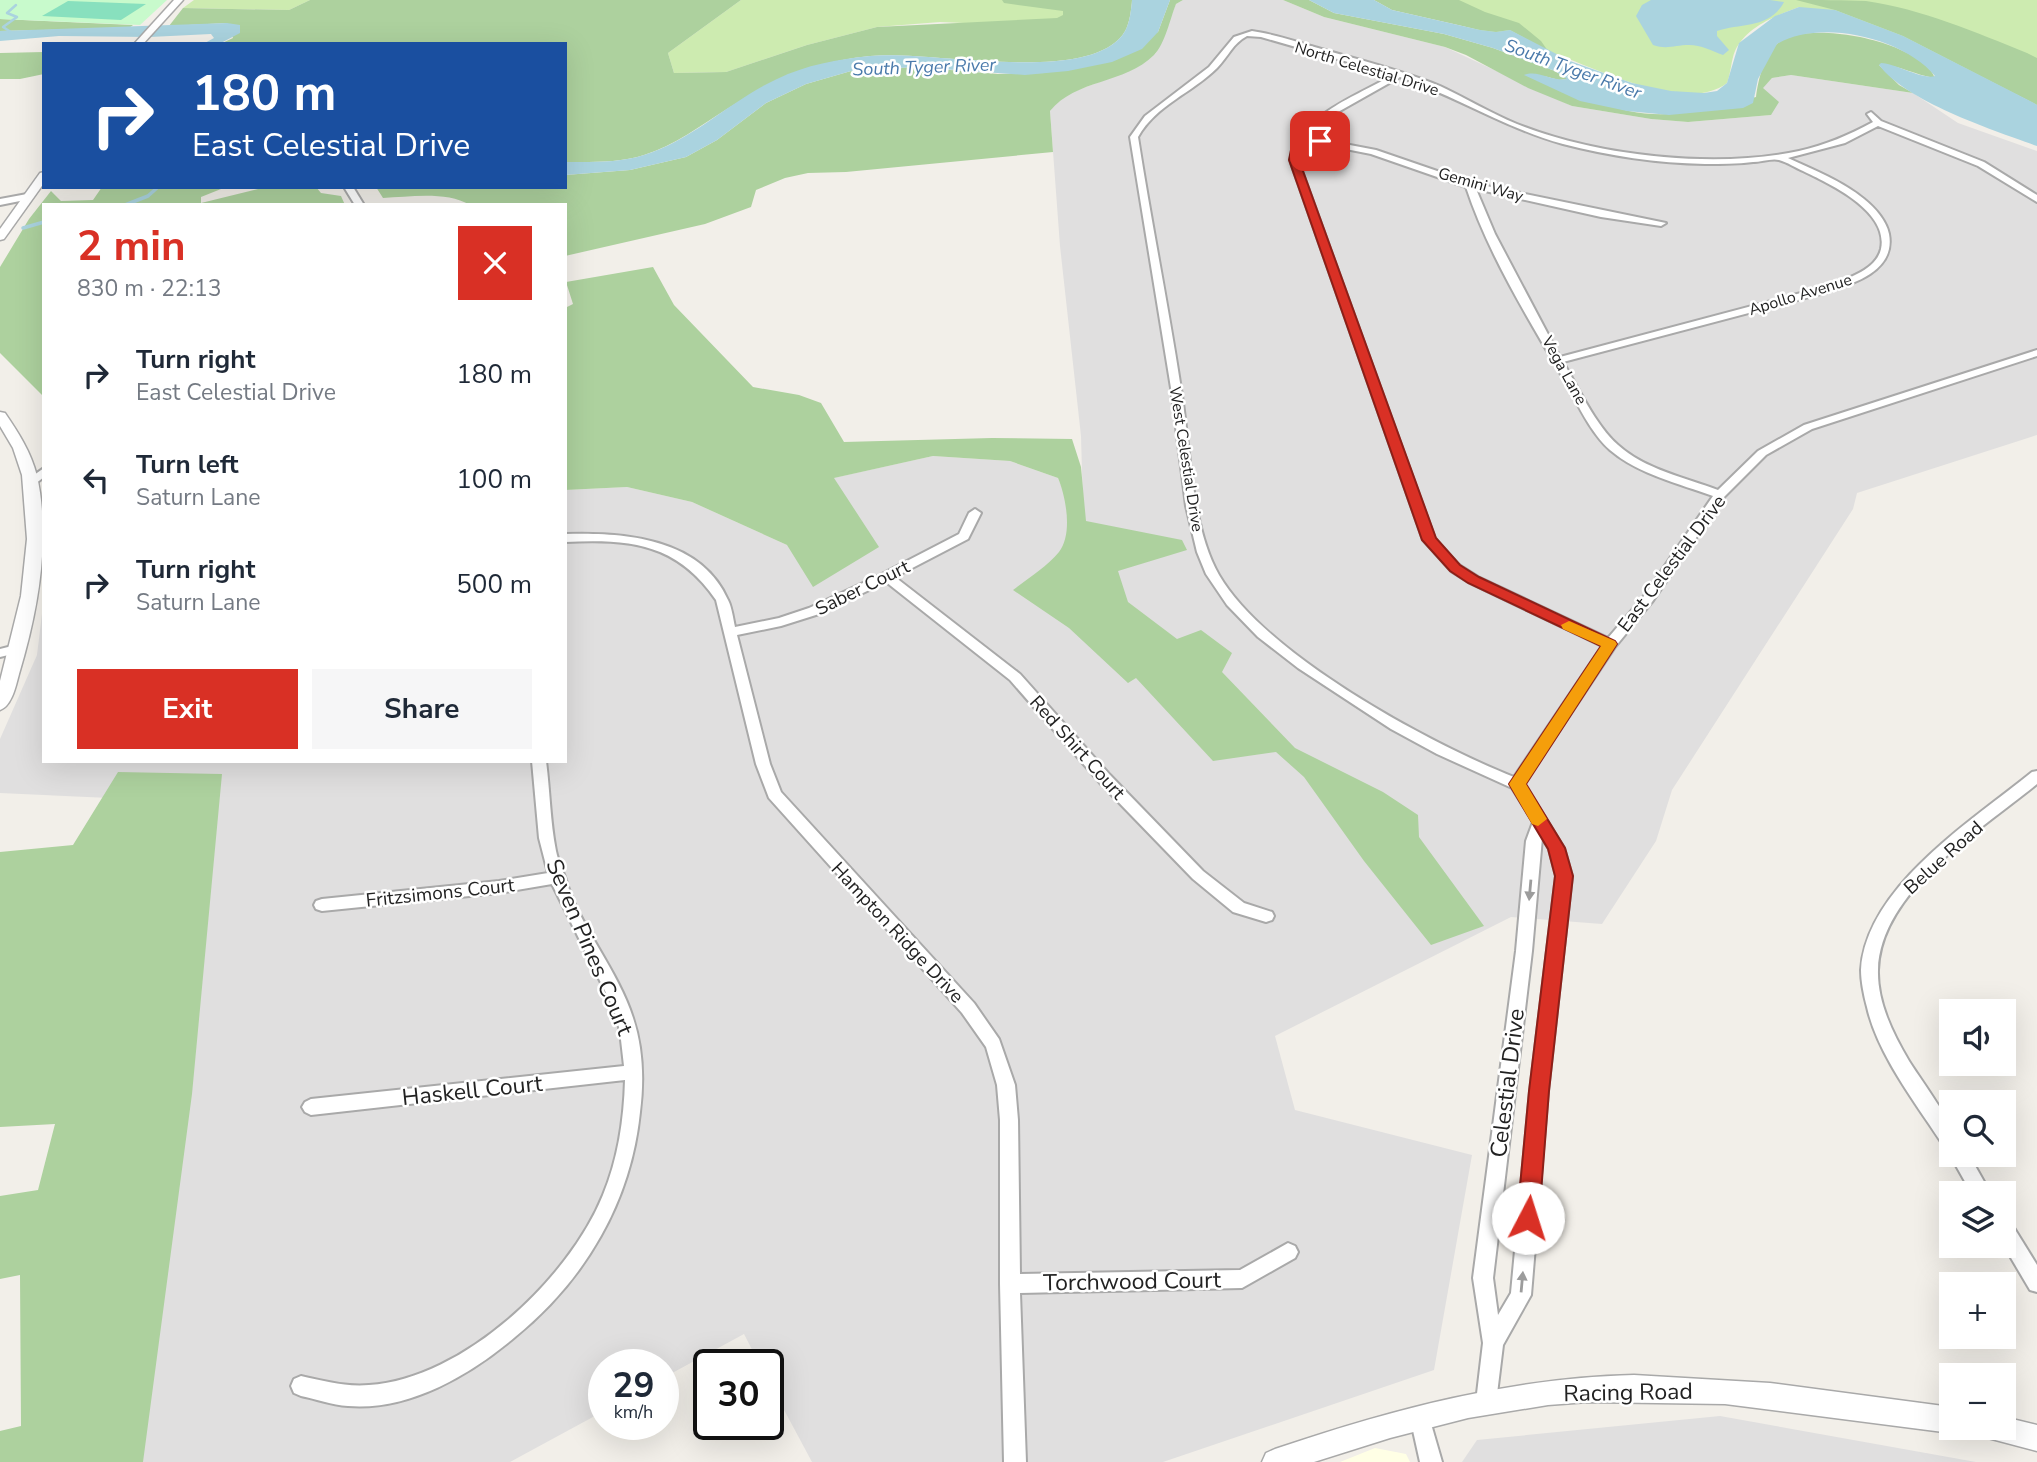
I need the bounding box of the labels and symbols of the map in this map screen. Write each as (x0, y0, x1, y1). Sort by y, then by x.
water label: South Tyger River (1501, 33, 1645, 105)
street label: North Celestial Drive (1292, 37, 1442, 101)
water label: South Tyger River (852, 52, 997, 82)
pin (1290, 111, 1350, 171)
street label: Gemini Way (1436, 162, 1527, 208)
street label: Apollo Avenue (1746, 269, 1855, 321)
street label: Vega Lane (1536, 331, 1592, 409)
street label: West Celestial Drive (1164, 385, 1208, 533)
street label: East Celestial Drive (1612, 490, 1732, 637)
street label: Saber Court (811, 554, 914, 622)
street label: Red Shirt Court (1024, 690, 1131, 806)
street label: Belue Road (1898, 815, 1989, 900)
street label: Seven Pines Court (538, 854, 641, 1041)
street label: Hampton Ridge Drive (825, 857, 970, 1009)
street label: Fritzsimons Court (365, 872, 516, 914)
one-way arrow (1524, 879, 1535, 901)
street label: Celestial Drive (1483, 1007, 1532, 1159)
street label: Haskell Court (400, 1068, 545, 1113)
position arrow (1491, 1181, 1565, 1255)
street label: Torchwood Court (1043, 1264, 1222, 1299)
one-way arrow (1517, 1271, 1528, 1293)
speed limit sign: 30 (693, 1349, 784, 1440)
street label: Racing Road (1563, 1376, 1693, 1409)

